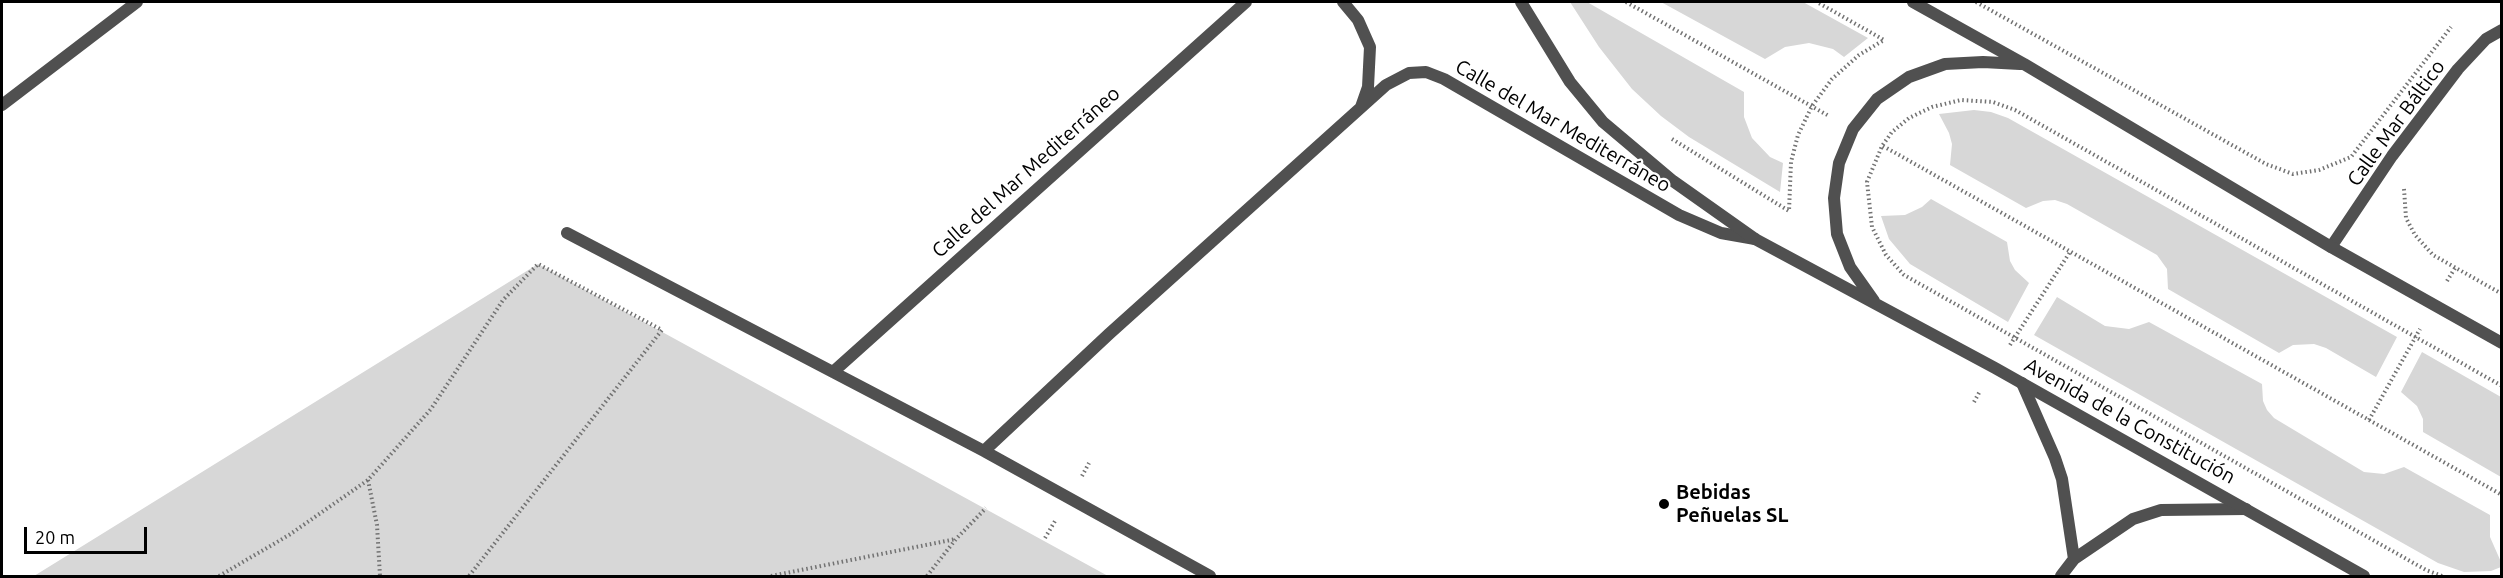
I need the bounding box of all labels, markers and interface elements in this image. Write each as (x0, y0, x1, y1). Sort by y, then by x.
street label: Calle del Mar Mediterráneo (1451, 54, 1675, 198)
street label: Calle Mar Báltico (2342, 55, 2450, 191)
street label: Calle del Mar Mediterráneo (927, 81, 1125, 263)
street label: Avenida de la Constitución (2020, 353, 2240, 489)
place label: Bebidas Peñuelas SL (1676, 480, 1788, 527)
marker: Bebidas Peñuelas SL (1657, 497, 1671, 511)
scale bar (27, 515, 150, 553)
text: 20 m (35, 527, 75, 547)

